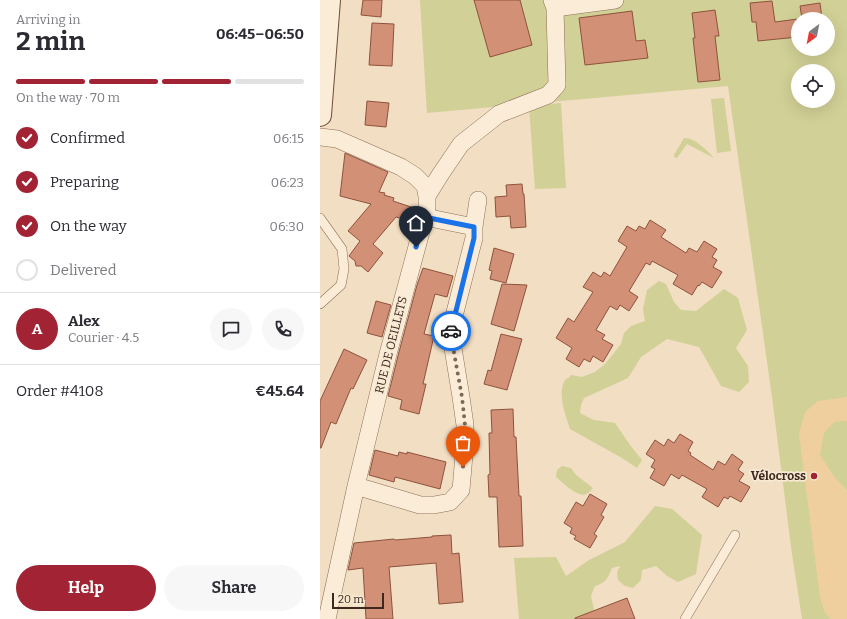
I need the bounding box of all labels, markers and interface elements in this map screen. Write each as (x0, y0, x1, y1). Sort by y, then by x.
text: Arriving in (16, 12, 81, 27)
north arrow (791, 12, 835, 56)
map controls (791, 12, 835, 108)
text: 06:45–06:50 (216, 25, 304, 43)
text: 2 min (16, 26, 85, 57)
button: locate (791, 64, 835, 108)
text: On the way · 70 m (16, 90, 120, 105)
icon: check (16, 127, 38, 149)
text: Confirmed (50, 129, 125, 147)
text: 06:15 (273, 131, 304, 146)
icon: check (16, 171, 38, 193)
text: Preparing (50, 173, 119, 191)
text: 06:23 (271, 175, 304, 190)
pin (399, 206, 433, 247)
icon: home (405, 212, 427, 234)
icon: check (16, 215, 38, 237)
text: On the way (50, 217, 127, 235)
text: 06:30 (270, 219, 304, 234)
text: Delivered (50, 261, 117, 279)
street label: RUE DE OEILLETS (372, 295, 410, 395)
button: chat (210, 308, 252, 350)
button: phone (262, 308, 304, 350)
courier (431, 311, 471, 351)
text: Alex (68, 312, 100, 330)
text: A (32, 320, 42, 338)
icon: car (440, 320, 462, 342)
text: Courier · 4.5 (68, 330, 139, 345)
text: Order #4108 (16, 382, 103, 400)
text: €45.64 (255, 382, 304, 400)
pin (446, 426, 480, 467)
icon: bag (452, 432, 474, 454)
place label: Vélocross (751, 469, 806, 483)
marker: Vélocross (809, 471, 819, 481)
button: Help (16, 565, 156, 611)
button: Share (164, 565, 304, 611)
scale bar (332, 591, 384, 610)
text: 20 m (338, 593, 364, 606)

